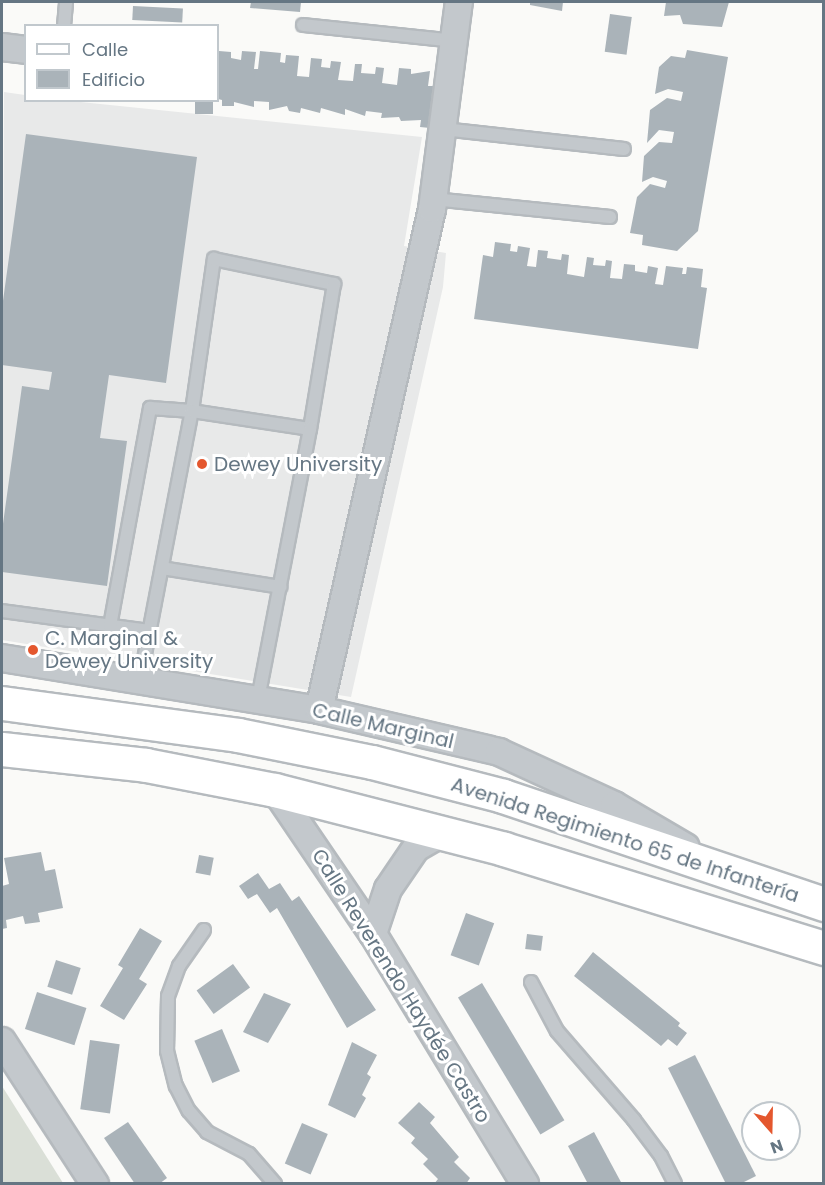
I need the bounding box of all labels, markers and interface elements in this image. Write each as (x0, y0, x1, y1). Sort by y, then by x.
legend (24, 24, 219, 102)
text: Calle (82, 37, 128, 62)
text: Edificio (82, 67, 145, 92)
place label: Dewey University (214, 452, 382, 476)
marker: Dewey University (195, 457, 209, 471)
place label: C. Marginal & Dewey University (45, 626, 213, 673)
marker: C. Marginal & Dewey University (26, 643, 40, 657)
street label: Calle Marginal (310, 698, 456, 754)
street label: Avenida Regimiento 65 de Infantería (448, 772, 802, 908)
street label: Calle Reverendo Haydée Castro (306, 845, 496, 1127)
north arrow (741, 1101, 801, 1161)
text: N (767, 1134, 786, 1159)

